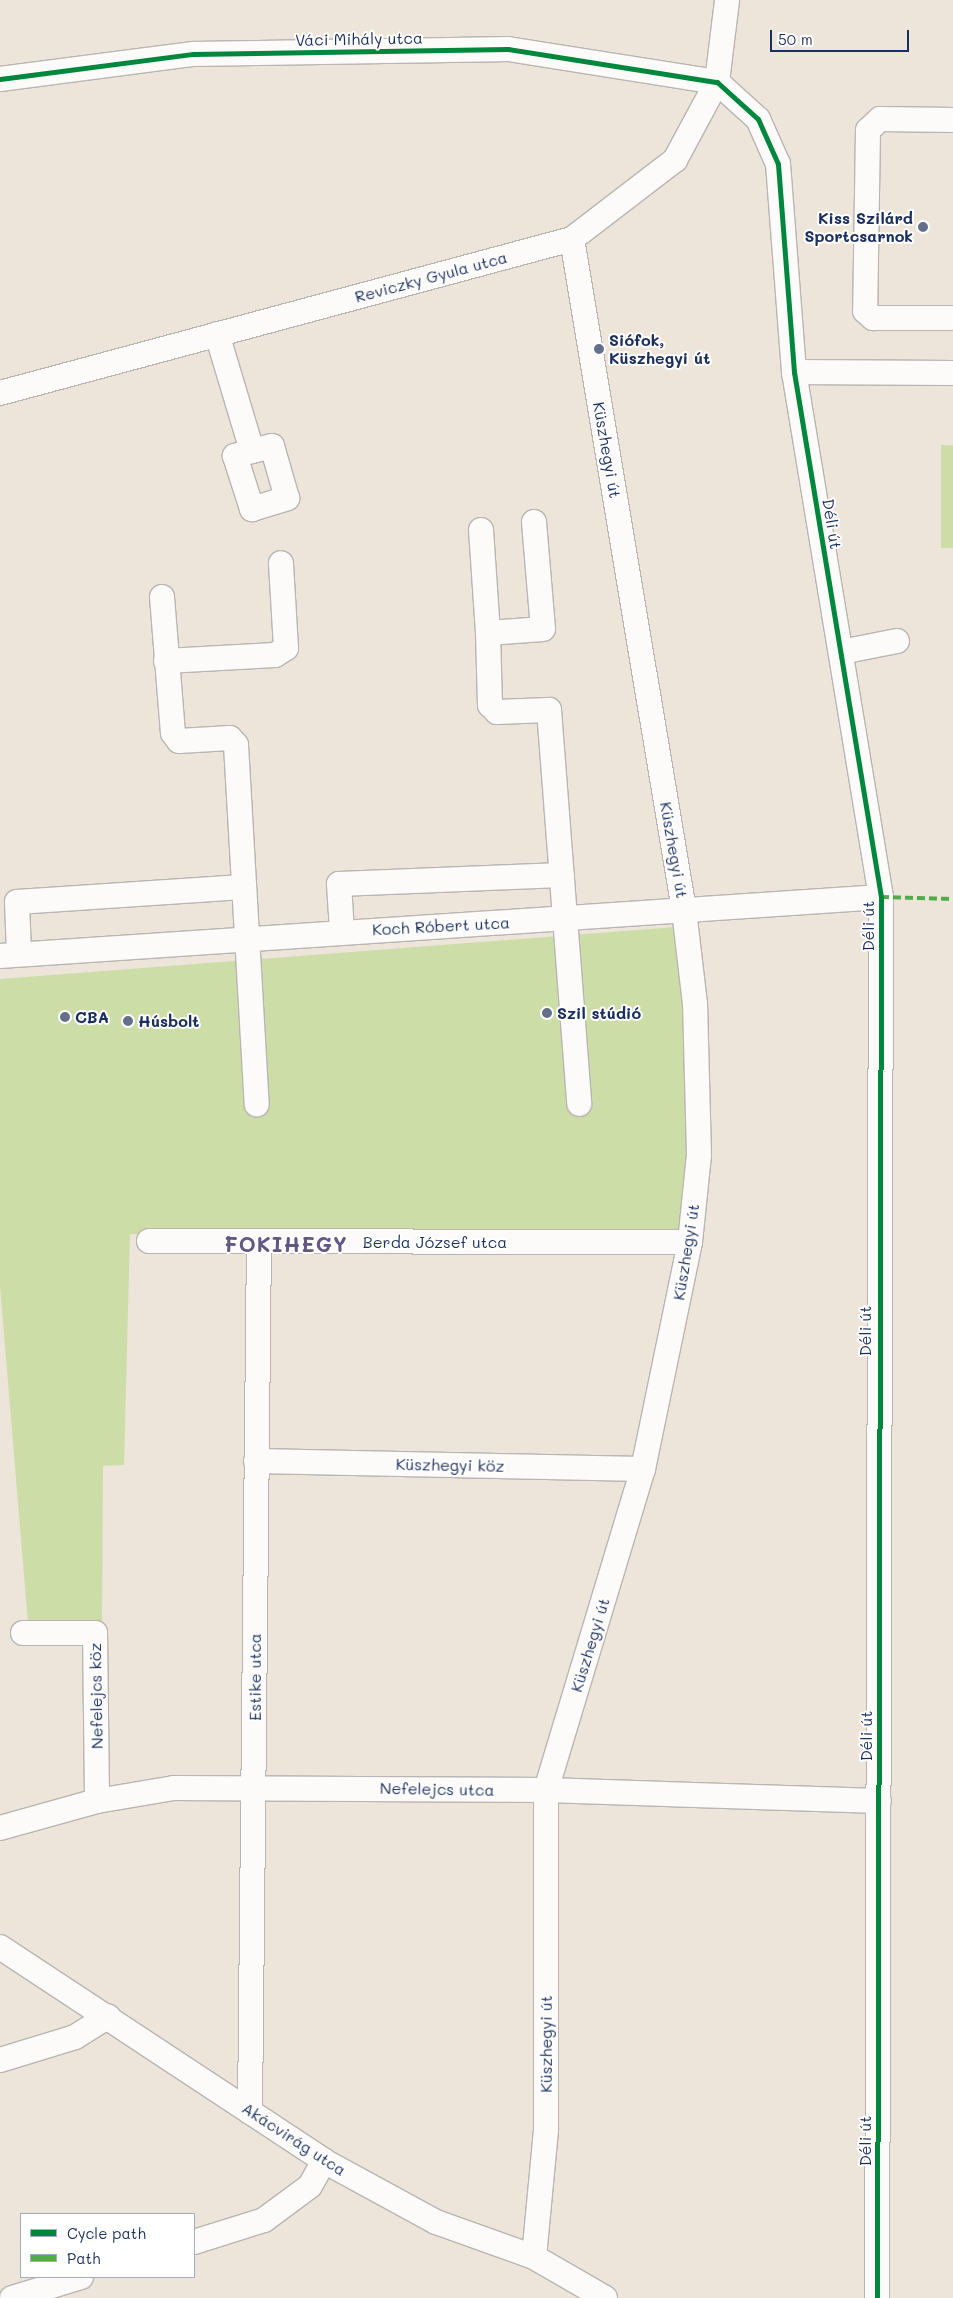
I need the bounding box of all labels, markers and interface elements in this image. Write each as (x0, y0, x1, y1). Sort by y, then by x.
scale bar (773, 20, 912, 52)
street label: Váci Mihály utca (295, 28, 423, 50)
text: 50 m (778, 29, 813, 49)
place label: Kiss Szilárd Sportcsarnok (804, 208, 913, 246)
marker: Kiss Szilárd Sportcsarnok (917, 221, 929, 233)
street label: Reviczky Gyula utca (353, 247, 509, 307)
place label: Siófok, Küszhegyi út (609, 330, 710, 368)
marker: Siófok, Küszhegyi út (593, 343, 605, 355)
street label: Küszhegyi út (589, 400, 625, 500)
street label: Déli út (819, 497, 845, 551)
street label: Küszhegyi út (656, 800, 692, 900)
street label: Déli út (858, 901, 878, 951)
street label: Koch Róbert utca (372, 913, 510, 939)
place label: Szil stúdió (557, 1003, 641, 1023)
place label: CBA (75, 1007, 109, 1027)
marker: Szil stúdió (541, 1007, 553, 1019)
marker: CBA (59, 1011, 71, 1023)
place label: Húsbolt (138, 1011, 199, 1031)
marker: Húsbolt (122, 1015, 134, 1027)
street label: Küszhegyi út (669, 1202, 703, 1302)
district label: FOKIHEGY (223, 1231, 349, 1257)
street label: Berda József utca (363, 1232, 507, 1252)
street label: Déli út (855, 1306, 875, 1356)
street label: Küszhegyi köz (396, 1454, 504, 1476)
street label: Küszhegyi út (567, 1596, 613, 1694)
street label: Estike utca (245, 1633, 265, 1721)
street label: Nefelejcs köz (85, 1643, 107, 1749)
street label: Déli út (856, 1711, 876, 1761)
street label: Nefelejcs utca (380, 1778, 494, 1800)
street label: Küszhegyi út (536, 1995, 556, 2093)
street label: Akácvirág utca (239, 2098, 349, 2180)
street label: Déli út (855, 2116, 875, 2166)
legend (20, 2213, 195, 2278)
text: Cycle path (67, 2223, 146, 2243)
text: Path (67, 2248, 101, 2268)

